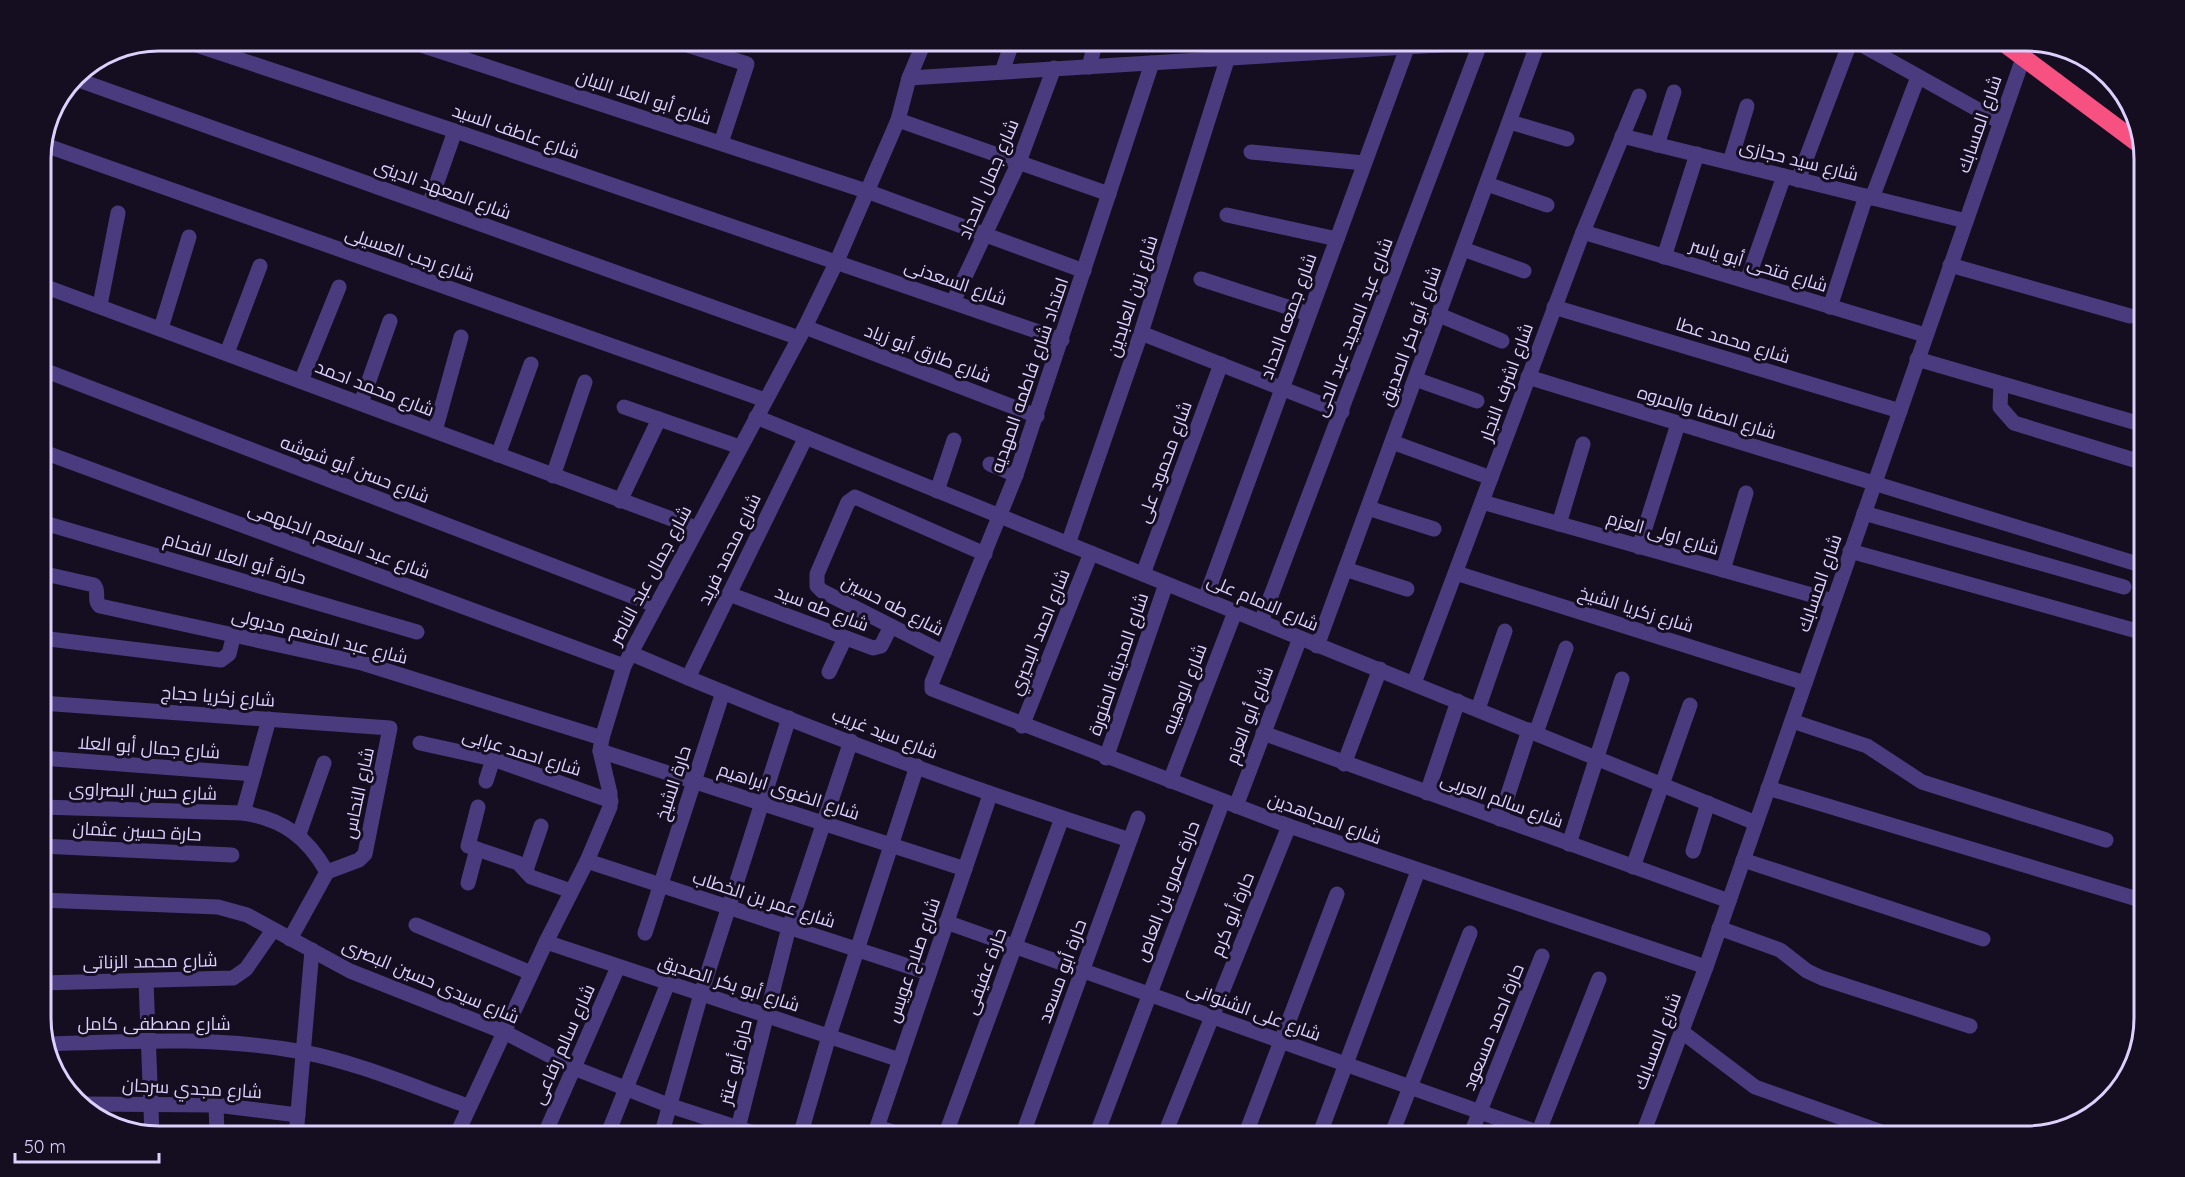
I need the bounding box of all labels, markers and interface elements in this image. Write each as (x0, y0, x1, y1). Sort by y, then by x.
street label: شارع أبو العلا اللبان (573, 64, 715, 131)
street label: شارع المسابك (1952, 72, 2007, 176)
street label: شارع عاطف السيد (449, 98, 583, 165)
street label: شارع جمال الحداد (952, 116, 1025, 243)
street label: شارع سيد حجازى (1737, 134, 1861, 187)
street label: شارع المعهد الدينى (371, 154, 515, 225)
street label: شارع رجب العسيلى (342, 221, 478, 288)
street label: شارع زين العابدين (1101, 232, 1163, 360)
street label: شارع فتحى أبو ياسر (1686, 233, 1831, 298)
street label: شارع عبد المجيد عبد الحى (1308, 234, 1399, 420)
street label: شارع جمعه الحداد (1255, 250, 1322, 383)
street label: شارع السعدنى (901, 254, 1010, 311)
street label: شارع أبو بكر الصديق (1374, 263, 1447, 410)
street label: امتداد شارع فاطمه المهديه (985, 274, 1074, 476)
street label: شارع محمد عطا (1673, 312, 1793, 369)
street label: شارع طارق أبو زياد (861, 318, 994, 389)
street label: شارع اشرف النجار (1474, 320, 1539, 446)
street label: شارع محمد احمد (312, 355, 438, 422)
street label: شارع الصفا والمروه (1634, 380, 1779, 445)
street label: شارع محمود على (1131, 398, 1198, 526)
street label: شارع حسن أبو شوشه (277, 430, 433, 509)
street label: شارع محمد فريد (692, 490, 767, 609)
street label: شارع عبد المنعم الجلهمى (245, 496, 433, 585)
street label: شارع جمال عبد الناصر (603, 501, 697, 650)
street label: شارع اولى العزم (1604, 506, 1722, 561)
street label: حارة أبو العلا الفحام (161, 527, 309, 590)
street label: شارع المسابك (1792, 531, 1847, 635)
street label: شارع احمد البحيري (1003, 566, 1078, 700)
street label: شارع الامام على (1203, 568, 1322, 637)
street label: شارع طه حسين (838, 569, 948, 642)
street label: شارع طه سيد (772, 580, 872, 637)
street label: شارع زكريا الشيخ (1575, 581, 1697, 638)
street label: شارع المدينة المنورة (1083, 590, 1154, 739)
street label: شارع عبد المنعم مدبولى (229, 603, 410, 670)
street label: شارع الوهيبه (1156, 640, 1213, 738)
street label: شارع أبو العزم (1220, 663, 1279, 767)
street label: شارع زكريا حجاج (160, 681, 276, 712)
street label: شارع سيد غريب (828, 702, 941, 765)
street label: شارع احمد عرابى (460, 723, 584, 782)
street label: شارع جمال أبو العلا (77, 731, 221, 764)
street label: حارة الشيخ (650, 743, 697, 824)
street label: شارع النحاس (337, 745, 380, 841)
street label: شارع الضوى ابراهيم (715, 757, 863, 826)
street label: شارع سالم العربى (1437, 767, 1567, 834)
street label: شارع حسن البصراوى (68, 777, 218, 806)
street label: شارع المجاهدين (1265, 787, 1385, 850)
street label: حارة حسين عثمان (72, 816, 202, 846)
street label: حارة عمرو بن العاص (1130, 817, 1204, 965)
street label: شارع عمر بن الخطاب (689, 865, 838, 934)
street label: حارة أبو كرم (1205, 869, 1260, 960)
street label: شارع صلاح عويس (881, 895, 946, 1026)
street label: حارة أبو مسعد (1033, 916, 1091, 1026)
street label: حارة عفيفى (959, 925, 1011, 1017)
street label: شارع سيدى حسين البصرى (339, 933, 523, 1030)
street label: شارع محمد الزناتى (82, 948, 218, 975)
street label: شارع أبو بكر الصديق (655, 949, 803, 1018)
street label: حارة احمد مسعود (1457, 960, 1529, 1094)
street label: شارع على الشنوانى (1184, 976, 1324, 1047)
street label: شارع سالم رفاعى (526, 980, 601, 1108)
street label: شارع المسابك (1628, 989, 1687, 1093)
street label: شارع مصطفى كامل (77, 1012, 231, 1036)
street label: حارة أبو عنتر (713, 1017, 757, 1108)
street label: شارع مجدي سرحان (121, 1073, 263, 1106)
scale bar (15, 1126, 159, 1164)
text: 50 m (24, 1135, 66, 1158)

